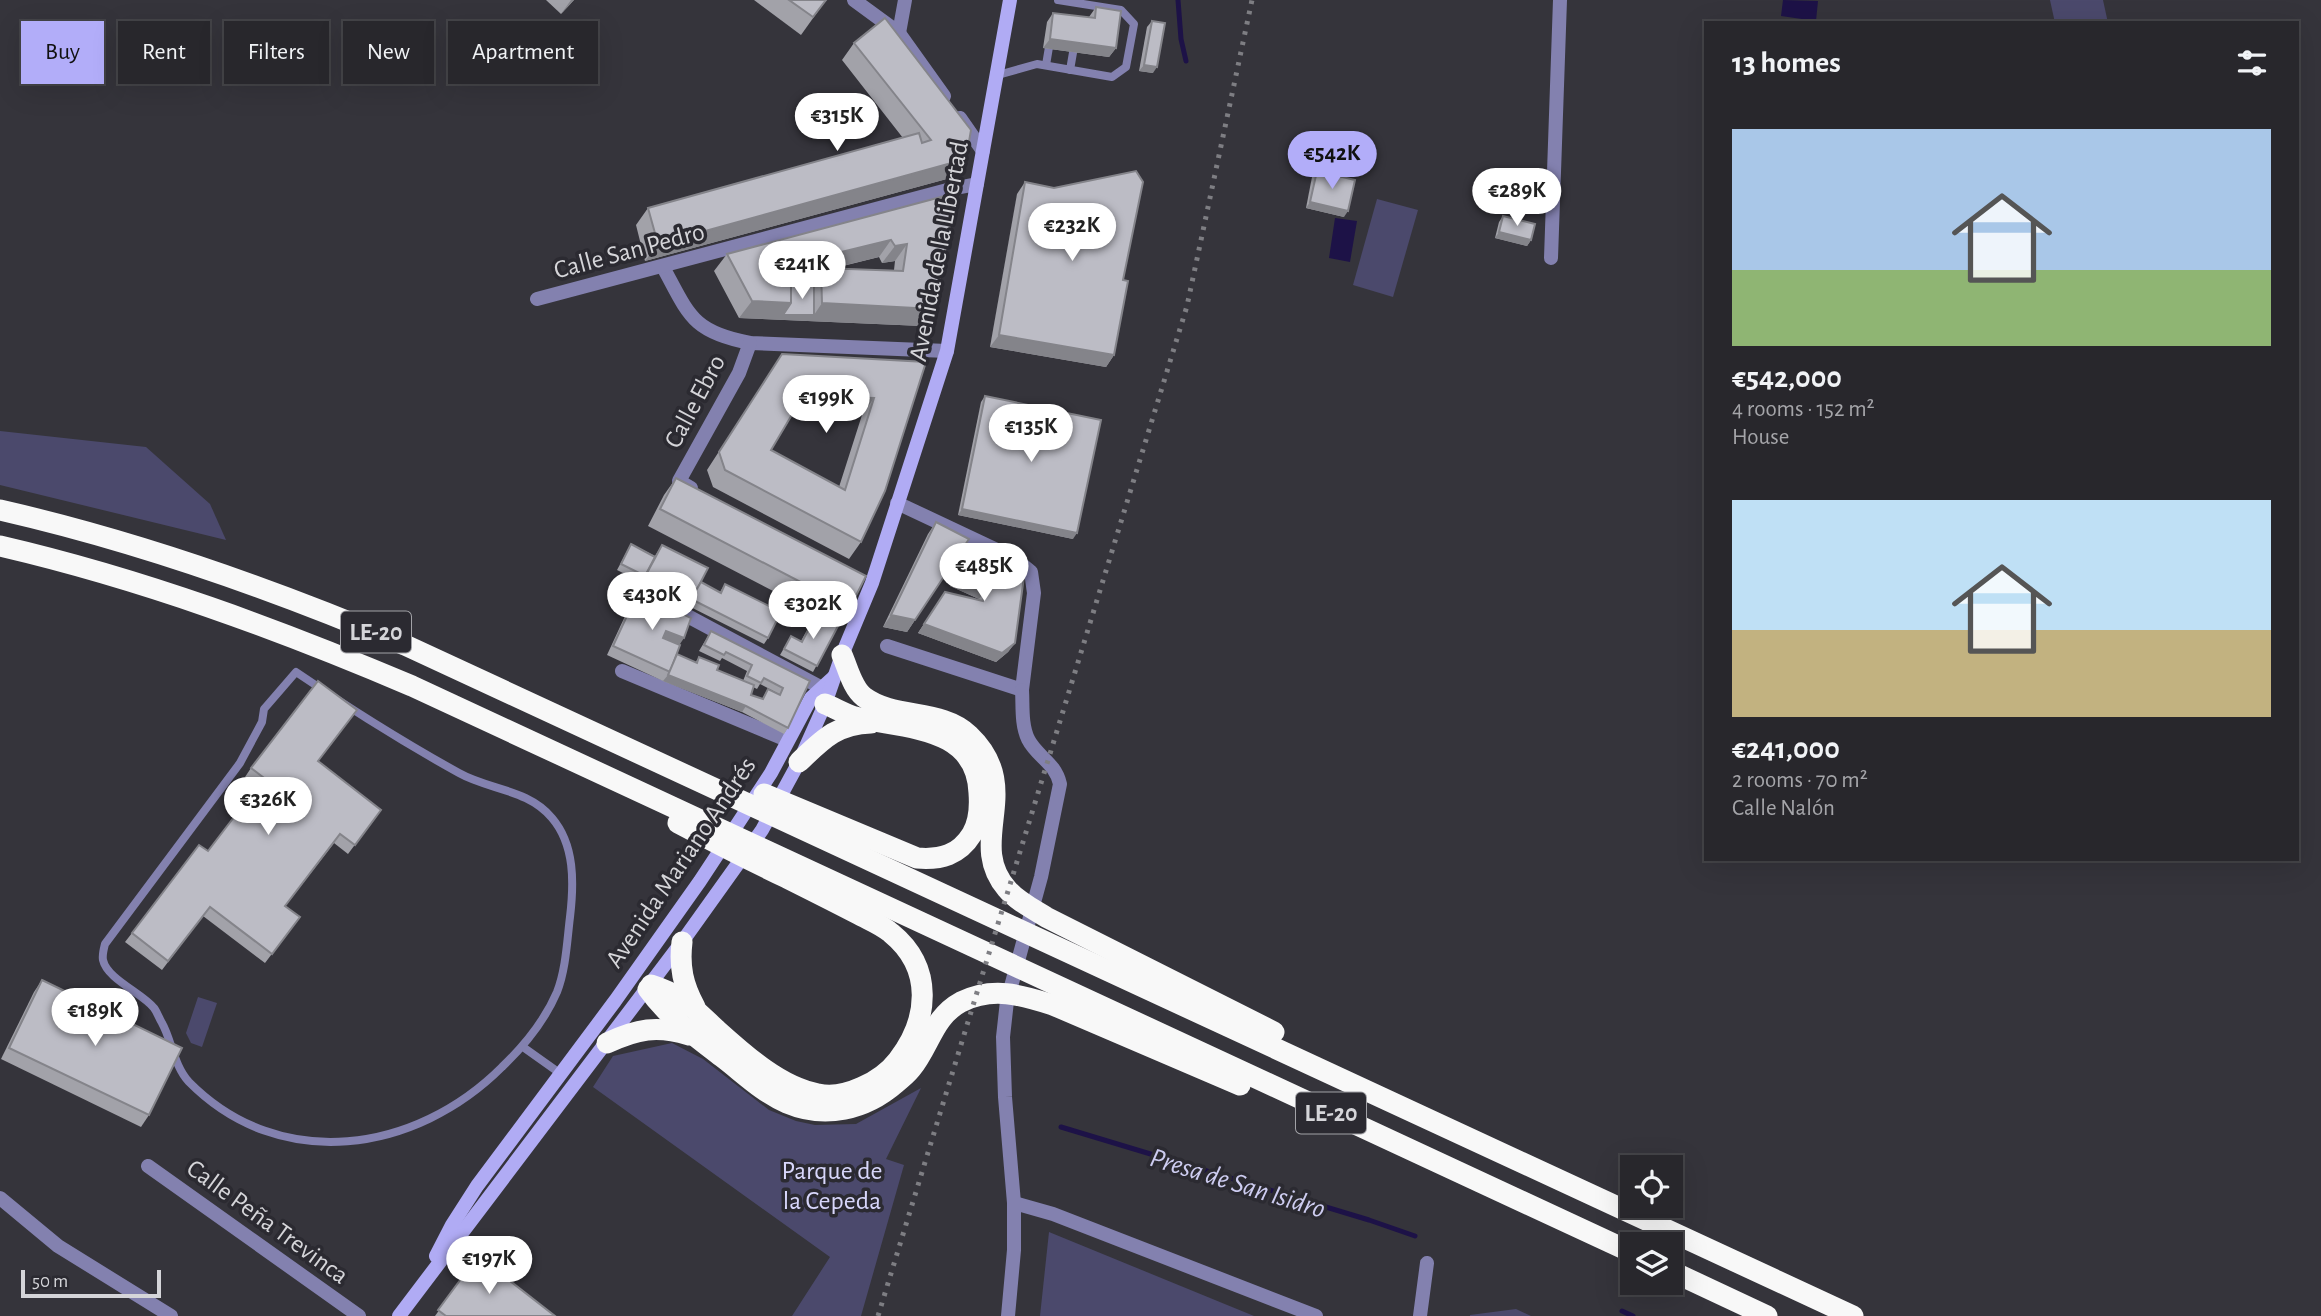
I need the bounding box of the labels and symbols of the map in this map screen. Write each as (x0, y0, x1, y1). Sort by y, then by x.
pin: €315K (788, 94, 886, 153)
pin: €542K (1283, 132, 1381, 191)
street label: Avenida de la Libertad (905, 139, 973, 363)
pin: €289K (1468, 168, 1566, 228)
pin: €232K (1023, 204, 1121, 263)
street label: Calle San Pedro (551, 218, 707, 284)
pin: €241K (753, 242, 851, 301)
street label: Calle Ebro (660, 351, 730, 452)
pin: €199K (777, 376, 875, 435)
pin: €135K (982, 405, 1080, 464)
pin: €485K (935, 544, 1033, 603)
pin: €430K (603, 572, 701, 632)
pin: €302K (764, 582, 862, 641)
road number: LE-20 (341, 612, 411, 652)
street label: Avenida Mariano Andrés (601, 753, 761, 972)
pin: €326K (219, 778, 317, 837)
pin: €189K (46, 988, 144, 1048)
road number: LE-20 (1296, 1092, 1366, 1134)
water label: Presa de San Isidro (1147, 1144, 1328, 1224)
street label: Calle Peña Trevinca (182, 1155, 353, 1289)
park label: Parque de la Cepeda (781, 1158, 883, 1214)
pin: €197K (440, 1236, 538, 1296)
scale bar (21, 1267, 161, 1299)

